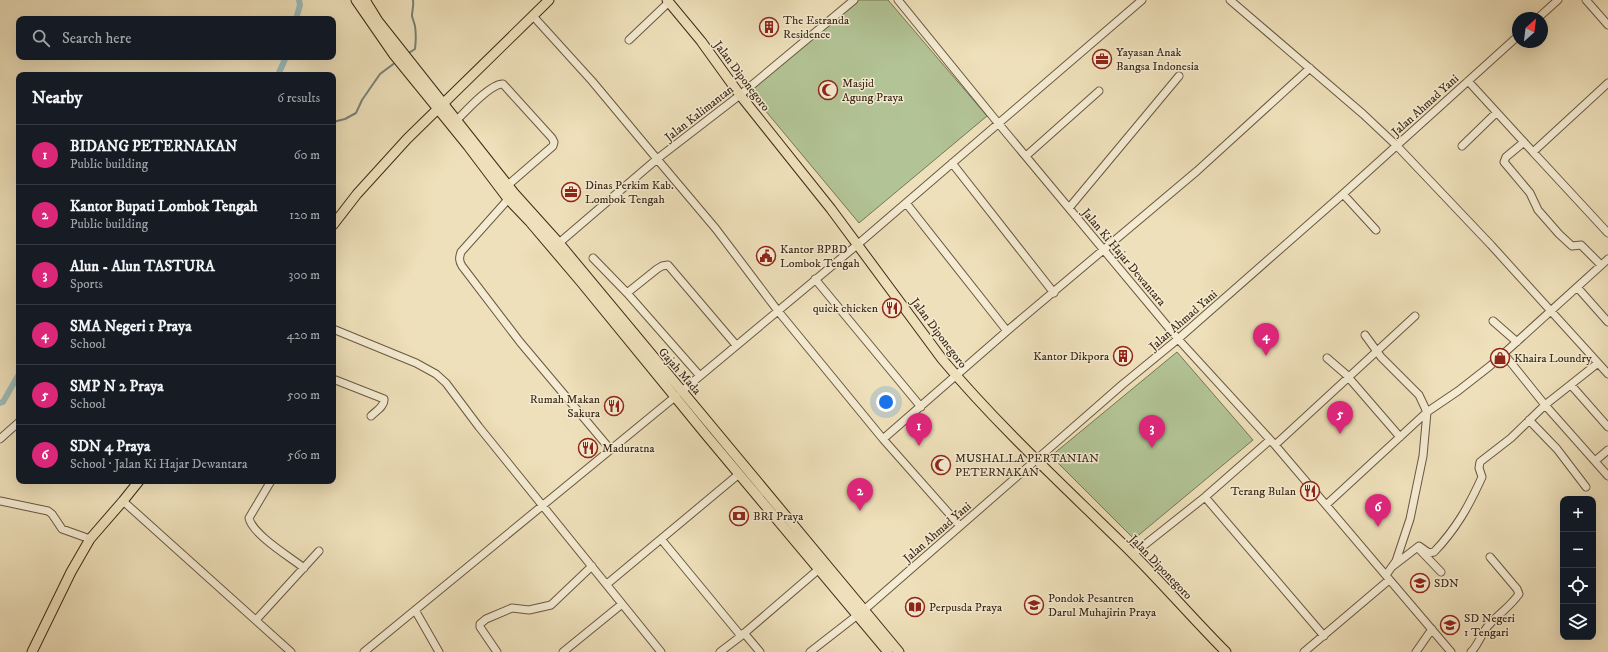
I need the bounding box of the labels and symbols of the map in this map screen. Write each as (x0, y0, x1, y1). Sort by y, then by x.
north arrow (1512, 12, 1548, 48)
place label: The Estranda Residence (783, 13, 850, 42)
building icon: The Estranda Residence (758, 16, 780, 38)
street label: Jalan Diponegoro (710, 37, 773, 115)
place label: Yayasan Anak Bangsa Indonesia (1116, 45, 1200, 74)
office icon: Yayasan Anak Bangsa Indonesia (1091, 48, 1113, 70)
street label: Jalan Ahmad Yani (1388, 71, 1462, 140)
place label: Masjid Agung Praya (842, 76, 904, 105)
mosque icon: Masjid Agung Praya (817, 79, 839, 101)
street label: Jalan Kalimantan (661, 82, 737, 145)
place label: Dinas Perkim Kab. Lombok Tengah (585, 178, 674, 207)
office icon: Dinas Perkim Kab. Lombok Tengah (560, 181, 582, 203)
street label: Jalan Ki Hajar Dewantara (1078, 205, 1169, 310)
place label: Kantor BPBD Lombok Tengah (780, 242, 860, 271)
public building icon: Kantor BPBD Lombok Tengah (755, 245, 777, 267)
street label: Jalan Ahmad Yani (1146, 287, 1220, 355)
street label: Jalan Diponegoro (907, 294, 970, 372)
restaurant icon: quick chicken (881, 297, 903, 319)
place label: quick chicken (813, 301, 879, 316)
pin: 4 (1253, 323, 1279, 356)
street label: Gajah Mada (655, 345, 705, 399)
building icon: Kantor Dikpora (1112, 345, 1134, 367)
shop icon: Khaira Loundry (1489, 347, 1511, 369)
place label: Kantor Dikpora (1033, 349, 1110, 364)
place label: Khaira Loundry (1514, 351, 1592, 366)
place label: Rumah Makan Sakura (530, 392, 601, 421)
your location (876, 392, 896, 412)
restaurant icon: Rumah Makan Sakura (603, 395, 625, 417)
pin: 5 (1327, 401, 1353, 434)
pin: 1 (906, 413, 932, 446)
pin: 3 (1139, 415, 1165, 448)
restaurant icon: Maduratna (577, 437, 599, 459)
place label: Maduratna (602, 441, 656, 456)
place label: MUSHALLA PERTANIAN PETERNAKAN (955, 451, 1099, 480)
mosque icon: MUSHALLA PERTANIAN PETERNAKAN (930, 454, 952, 476)
pin: 2 (847, 478, 873, 511)
restaurant icon: Terang Bulan (1299, 480, 1321, 502)
place label: Terang Bulan (1231, 484, 1297, 499)
pin: 6 (1365, 494, 1391, 527)
street label: Jalan Ahmad Yani (900, 499, 974, 567)
bank icon: BRI Praya (728, 505, 750, 527)
place label: BRI Praya (753, 509, 804, 524)
street label: Jalan Diponegoro (1125, 531, 1195, 603)
school or university icon: SDN (1409, 572, 1431, 594)
place label: SDN (1434, 576, 1459, 591)
place label: Pondok Pesantren Darul Muhajirin Praya (1048, 591, 1157, 620)
school or university icon: Pondok Pesantren Darul Muhajirin Praya (1023, 594, 1045, 616)
library icon: Perpusda Praya (904, 596, 926, 618)
place label: Perpusda Praya (929, 600, 1003, 615)
place label: SD Negeri 1 Tengari (1464, 611, 1515, 640)
school or university icon: SD Negeri 1 Tengari (1439, 614, 1461, 636)

